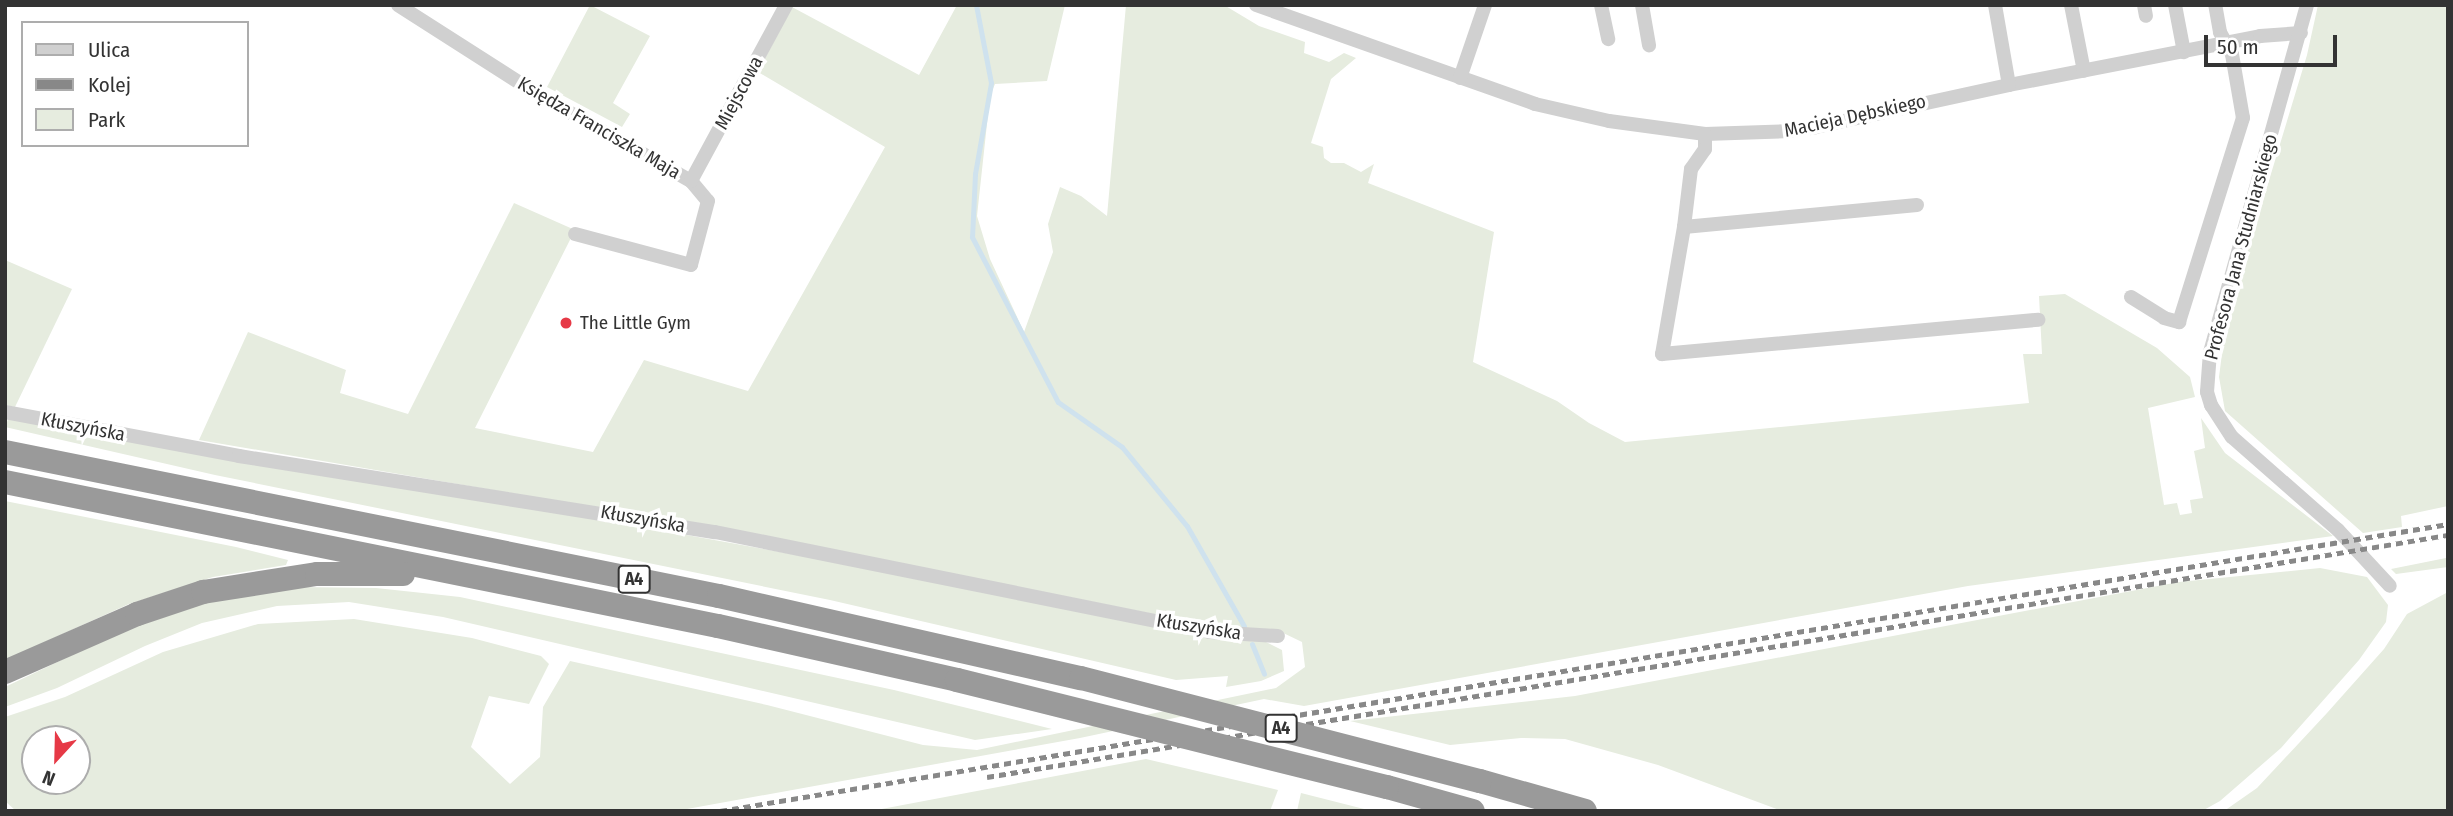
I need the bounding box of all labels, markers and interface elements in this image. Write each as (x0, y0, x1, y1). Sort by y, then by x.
legend (21, 21, 248, 147)
scale bar (2208, 21, 2341, 65)
text: 50 m (2217, 34, 2259, 60)
text: Ulica (88, 37, 130, 63)
street label: Miejscowa (710, 52, 768, 134)
text: Kolej (88, 72, 131, 98)
street label: Księdza Franciszka Maja (514, 72, 684, 184)
street label: Macieja Dębskiego (1782, 90, 1928, 142)
text: Park (88, 107, 125, 133)
street label: Profesora Jana Studniarskiego (2200, 132, 2282, 362)
place label: The Little Gym (580, 312, 691, 334)
marker: The Little Gym (558, 315, 574, 331)
street label: Kłuszyńska (39, 408, 127, 446)
street label: Kłuszyńska (599, 500, 687, 538)
road number: A4 (616, 564, 652, 594)
street label: Kłuszyńska (1155, 609, 1243, 645)
road number: A4 (1264, 714, 1298, 742)
north arrow (21, 725, 91, 795)
text: N (39, 765, 58, 791)

